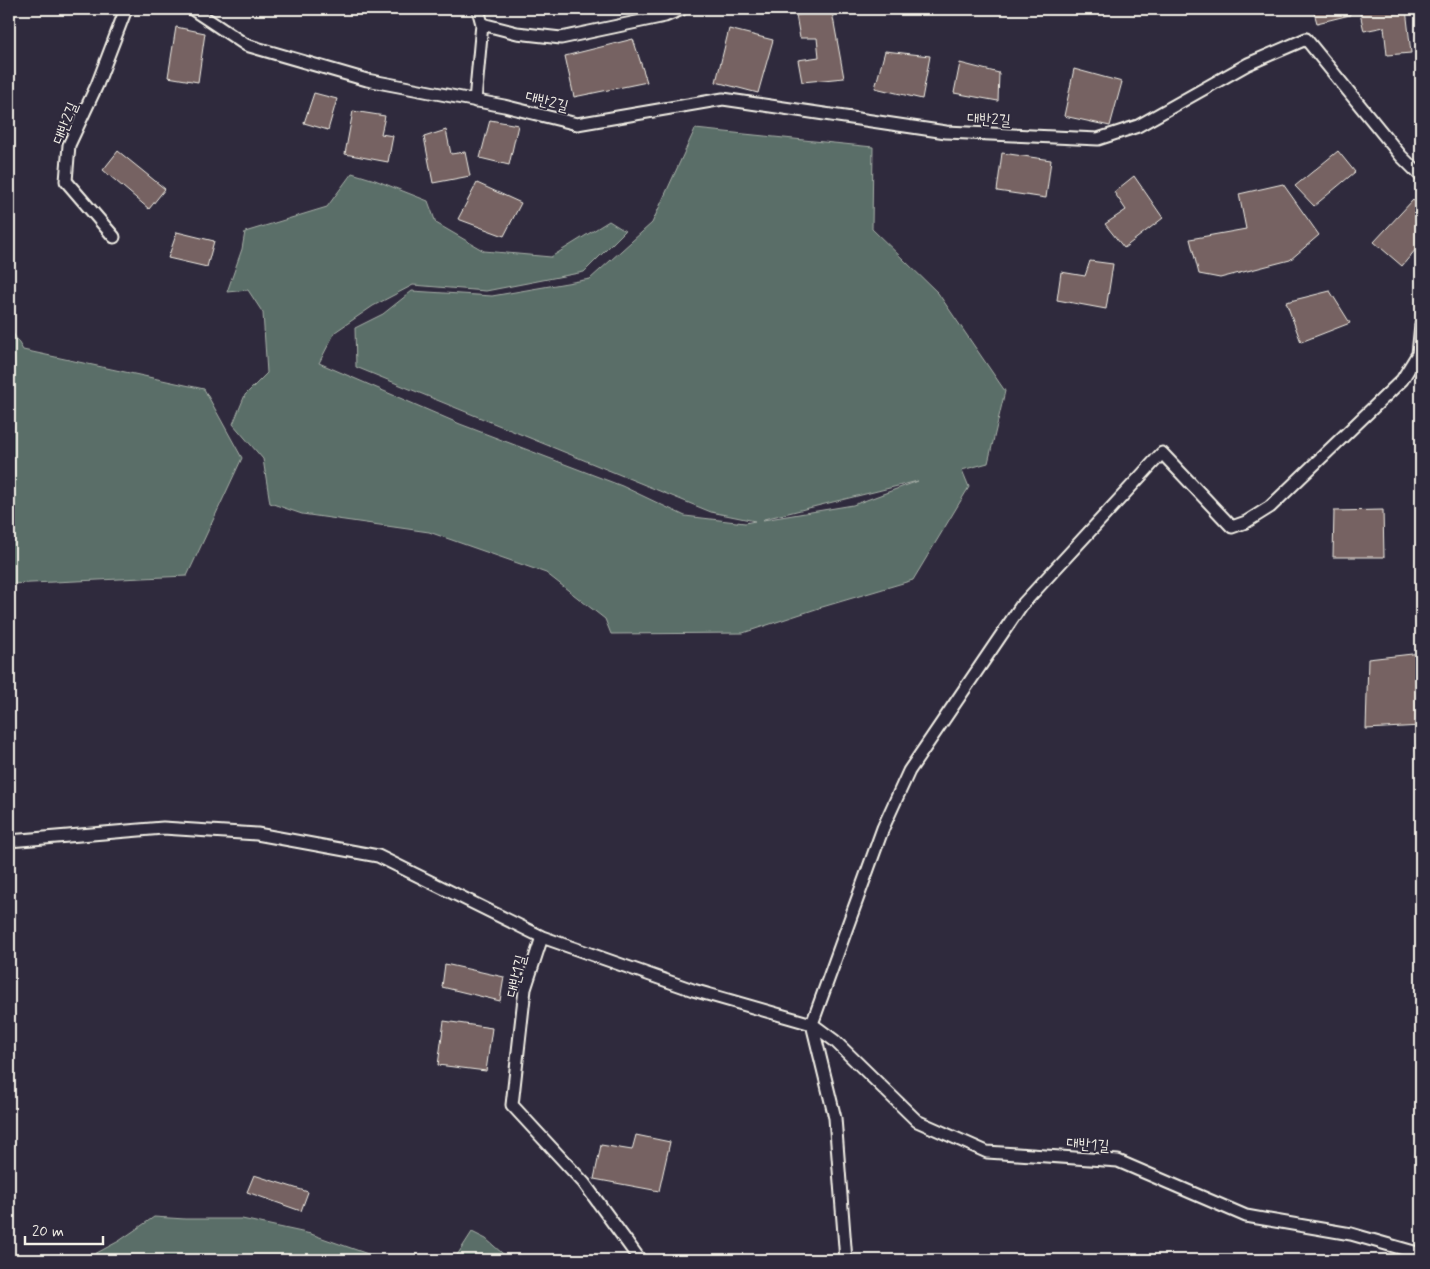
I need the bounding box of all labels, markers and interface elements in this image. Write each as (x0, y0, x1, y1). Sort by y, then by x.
street label: 대반2길 (523, 87, 570, 117)
street label: 대반2길 (48, 99, 83, 147)
street label: 대반2길 (967, 109, 1011, 131)
street label: 대반1길 (502, 953, 532, 999)
street label: 대반1길 (1066, 1134, 1110, 1156)
scale bar (25, 1214, 102, 1246)
text: 20 m (32, 1222, 64, 1242)

